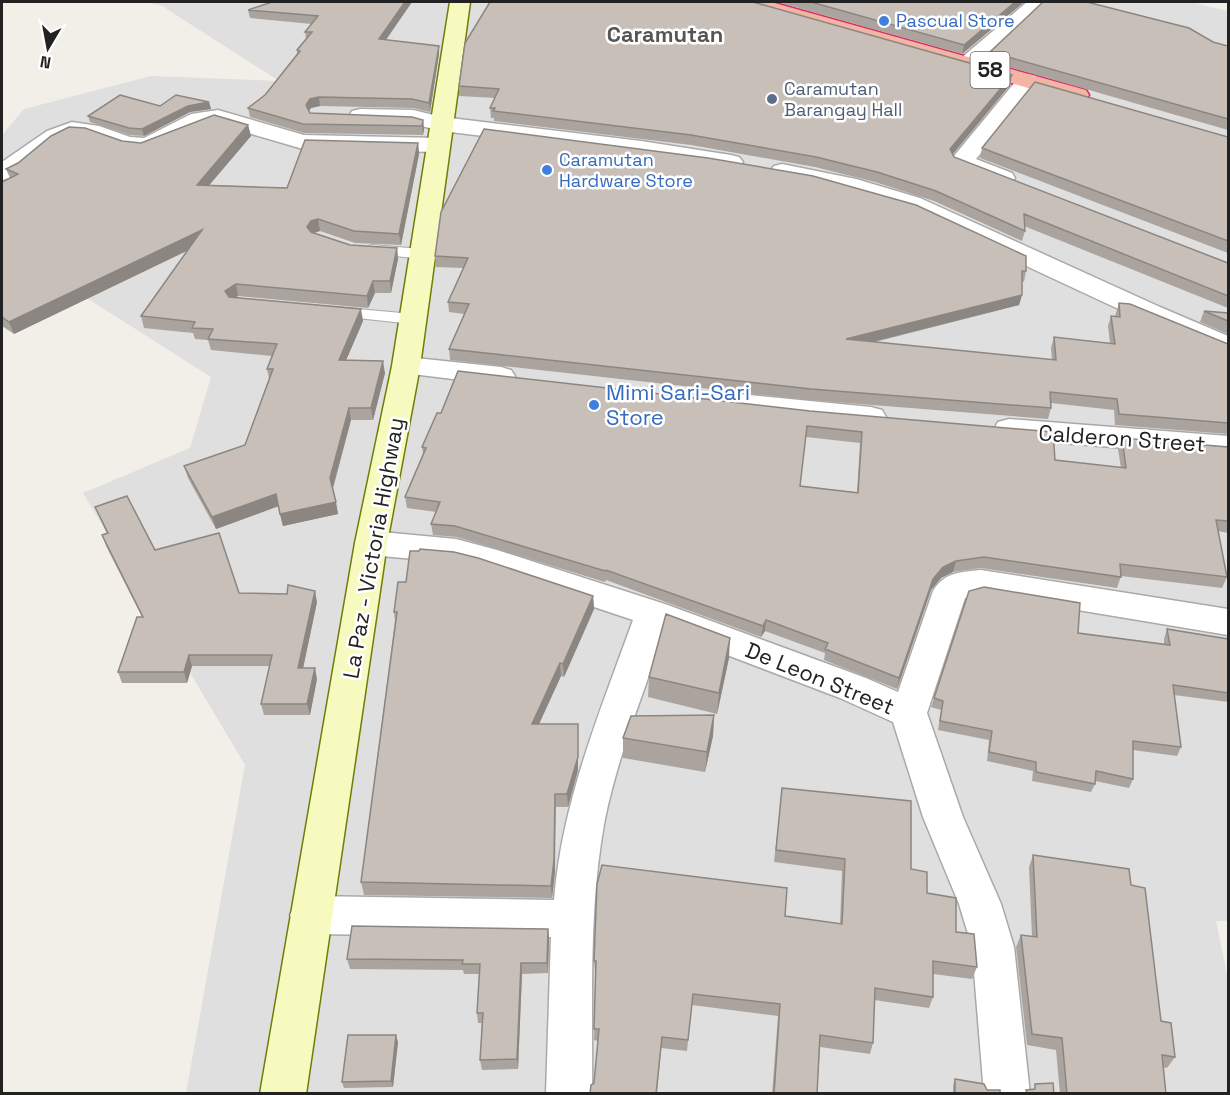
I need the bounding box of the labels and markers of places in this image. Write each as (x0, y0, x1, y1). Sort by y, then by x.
place label: Pascual Store (896, 9, 1015, 32)
marker: Pascual Store (877, 14, 891, 28)
place label: Caramutan Barangay Hall (784, 77, 902, 121)
marker: Caramutan Barangay Hall (765, 92, 779, 106)
place label: Caramutan Hardware Store (559, 148, 693, 192)
marker: Caramutan Hardware Store (540, 163, 554, 177)
place label: Mimi Sari-Sari Store (606, 378, 750, 431)
marker: Mimi Sari-Sari Store (587, 398, 601, 412)

